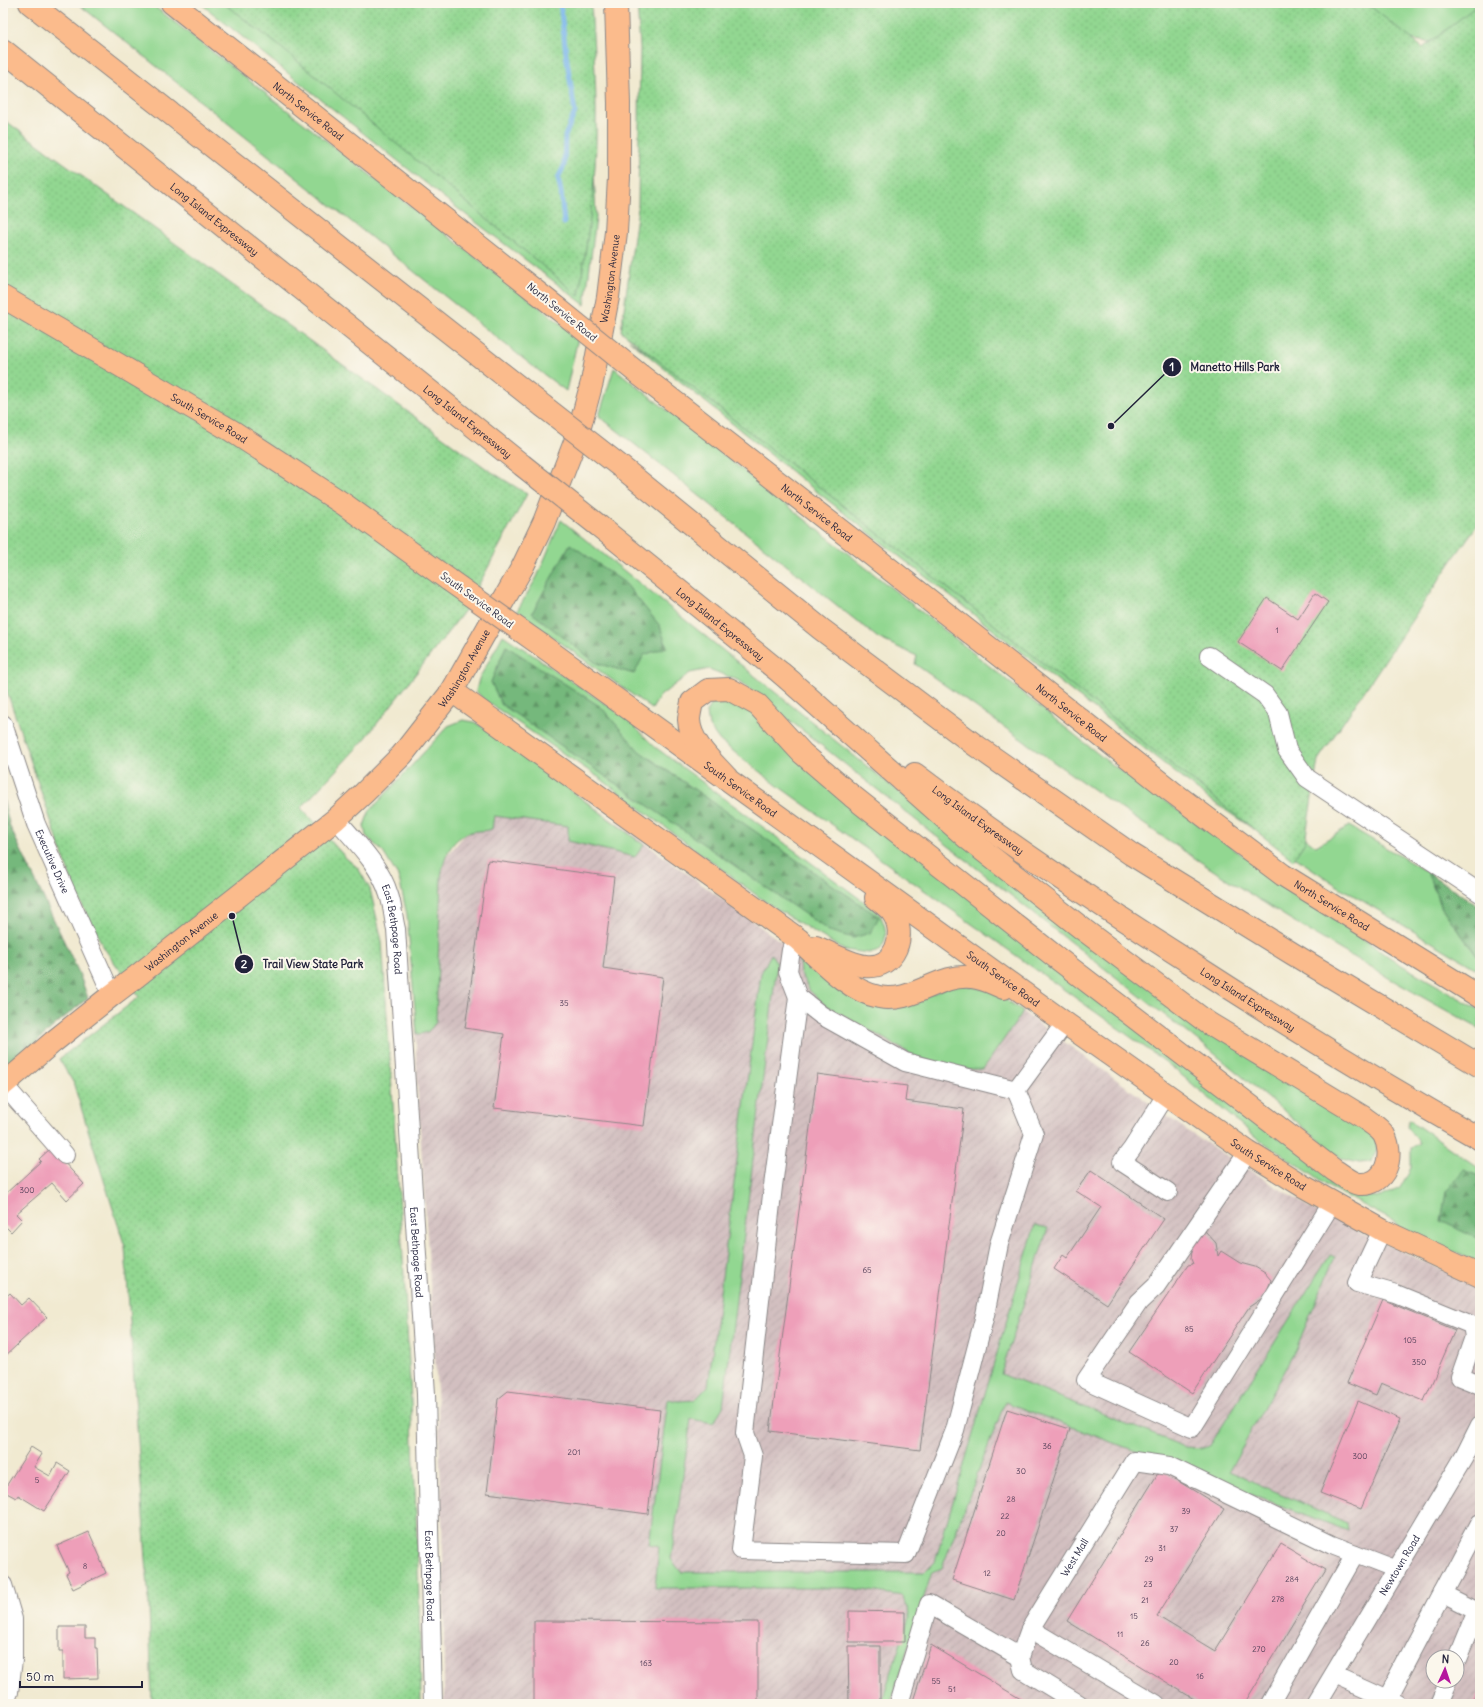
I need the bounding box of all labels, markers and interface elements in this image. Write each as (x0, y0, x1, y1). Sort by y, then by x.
street label: North Service Road (270, 79, 346, 143)
street label: Long Island Expressway (168, 180, 262, 259)
street label: Washington Avenue (597, 234, 622, 324)
street label: North Service Road (524, 280, 600, 344)
callout: Manetto Hills Park (1162, 356, 1287, 379)
text: 1 (1170, 359, 1174, 374)
text: Manetto Hills Park (1190, 360, 1280, 374)
street label: Long Island Expressway (421, 382, 515, 461)
street label: South Service Road (168, 390, 250, 446)
street label: North Service Road (779, 481, 855, 544)
street label: South Service Road (438, 569, 516, 631)
street label: Long Island Expressway (674, 585, 767, 664)
house number: 1 (1275, 625, 1279, 635)
street label: Washington Avenue (435, 627, 492, 710)
street label: North Service Road (1034, 681, 1110, 745)
street label: South Service Road (701, 758, 780, 820)
street label: Long Island Expressway (930, 783, 1026, 857)
street label: Executive Drive (33, 827, 72, 895)
street label: North Service Road (1292, 877, 1372, 934)
street label: East Bethpage Road (379, 882, 405, 975)
street label: Washington Avenue (142, 908, 220, 974)
street label: South Service Road (964, 948, 1042, 1009)
callout: Trail View State Park (234, 952, 371, 975)
text: 2 (241, 956, 248, 971)
text: Trail View State Park (263, 957, 364, 971)
street label: Long Island Expressway (1198, 964, 1298, 1034)
house number: 35 (559, 998, 569, 1008)
street label: South Service Road (1228, 1135, 1309, 1193)
house number: 300 (19, 1185, 35, 1195)
street label: East Bethpage Road (407, 1206, 426, 1298)
house number: 65 (862, 1265, 872, 1275)
house number: 85 (1184, 1324, 1194, 1334)
house number: 105 (1403, 1335, 1417, 1345)
house number: 350 (1412, 1357, 1426, 1367)
house number: 36 (1042, 1441, 1052, 1451)
house number: 201 (568, 1447, 580, 1457)
house number: 300 (1352, 1451, 1368, 1461)
house number: 30 (1016, 1466, 1026, 1476)
house number: 5 (35, 1475, 40, 1485)
house number: 28 (1007, 1494, 1016, 1504)
house number: 39 (1181, 1506, 1191, 1516)
house number: 22 (1001, 1511, 1010, 1521)
house number: 37 (1170, 1524, 1178, 1534)
house number: 20 (996, 1528, 1006, 1538)
street label: East Bethpage Road (423, 1530, 438, 1622)
street label: Newtown Road (1376, 1532, 1423, 1598)
street label: West Mall (1058, 1536, 1091, 1579)
house number: 31 (1158, 1543, 1166, 1553)
house number: 29 (1145, 1554, 1154, 1564)
house number: 8 (83, 1561, 88, 1571)
house number: 12 (983, 1568, 991, 1578)
house number: 284 (1285, 1574, 1299, 1584)
house number: 23 (1144, 1579, 1153, 1589)
house number: 278 (1272, 1594, 1285, 1604)
house number: 21 (1141, 1595, 1149, 1605)
house number: 15 (1130, 1611, 1138, 1621)
house number: 11 (1117, 1629, 1123, 1639)
house number: 26 (1141, 1638, 1150, 1648)
house number: 270 (1252, 1644, 1266, 1654)
north arrow (1425, 1649, 1465, 1689)
text: N (1441, 1652, 1450, 1666)
house number: 20 (1169, 1657, 1179, 1667)
house number: 163 (640, 1658, 653, 1668)
scale bar (20, 1663, 142, 1689)
text: 50 m (26, 1669, 55, 1684)
house number: 16 (1196, 1671, 1204, 1681)
house number: 55 (931, 1676, 941, 1686)
house number: 51 (948, 1684, 956, 1694)

